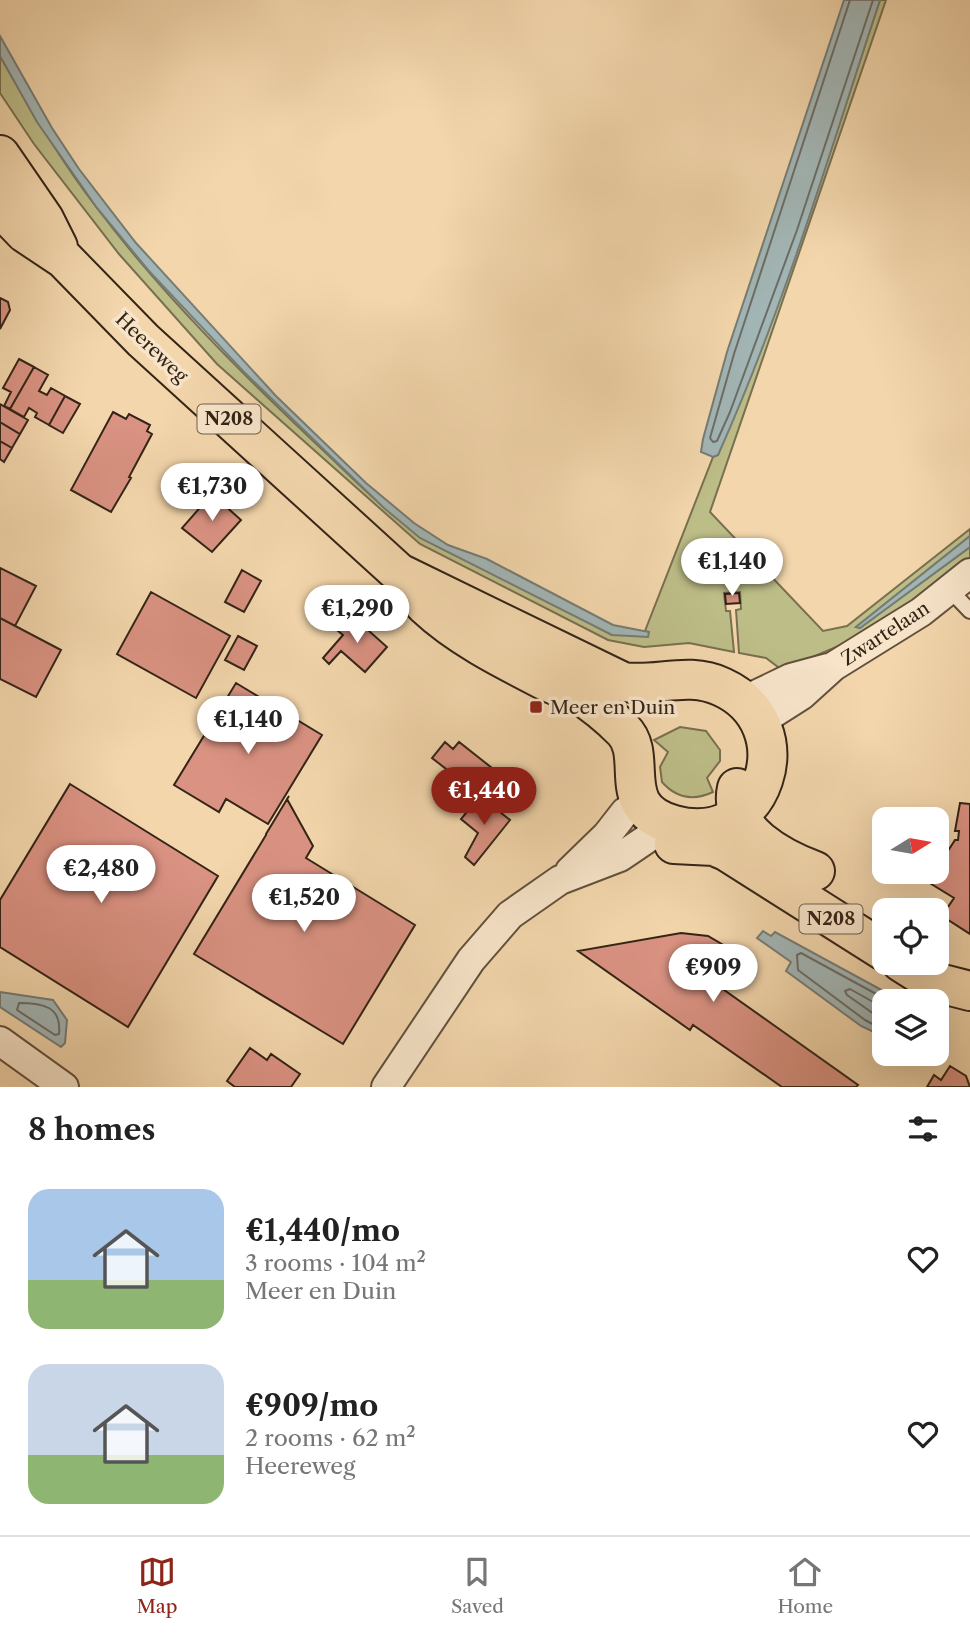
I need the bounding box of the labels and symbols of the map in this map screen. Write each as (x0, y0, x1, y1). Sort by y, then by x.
street label: Heereweg (111, 307, 193, 388)
road number: N208 (198, 404, 260, 433)
pin: €1,730 (155, 463, 269, 523)
pin: €1,140 (675, 538, 789, 598)
pin: €1,290 (300, 586, 414, 645)
street label: Zwartelaan (837, 596, 934, 670)
pin: €1,140 (191, 696, 305, 756)
place label: Meer en Duin (550, 696, 675, 719)
marker: Meer en Duin (528, 699, 544, 715)
pin: €1,440 (427, 768, 541, 827)
north arrow (872, 807, 948, 884)
pin: €2,480 (44, 846, 158, 905)
pin: €1,520 (247, 874, 361, 934)
road number: N208 (800, 904, 862, 934)
pin: €909 (672, 944, 754, 1004)

